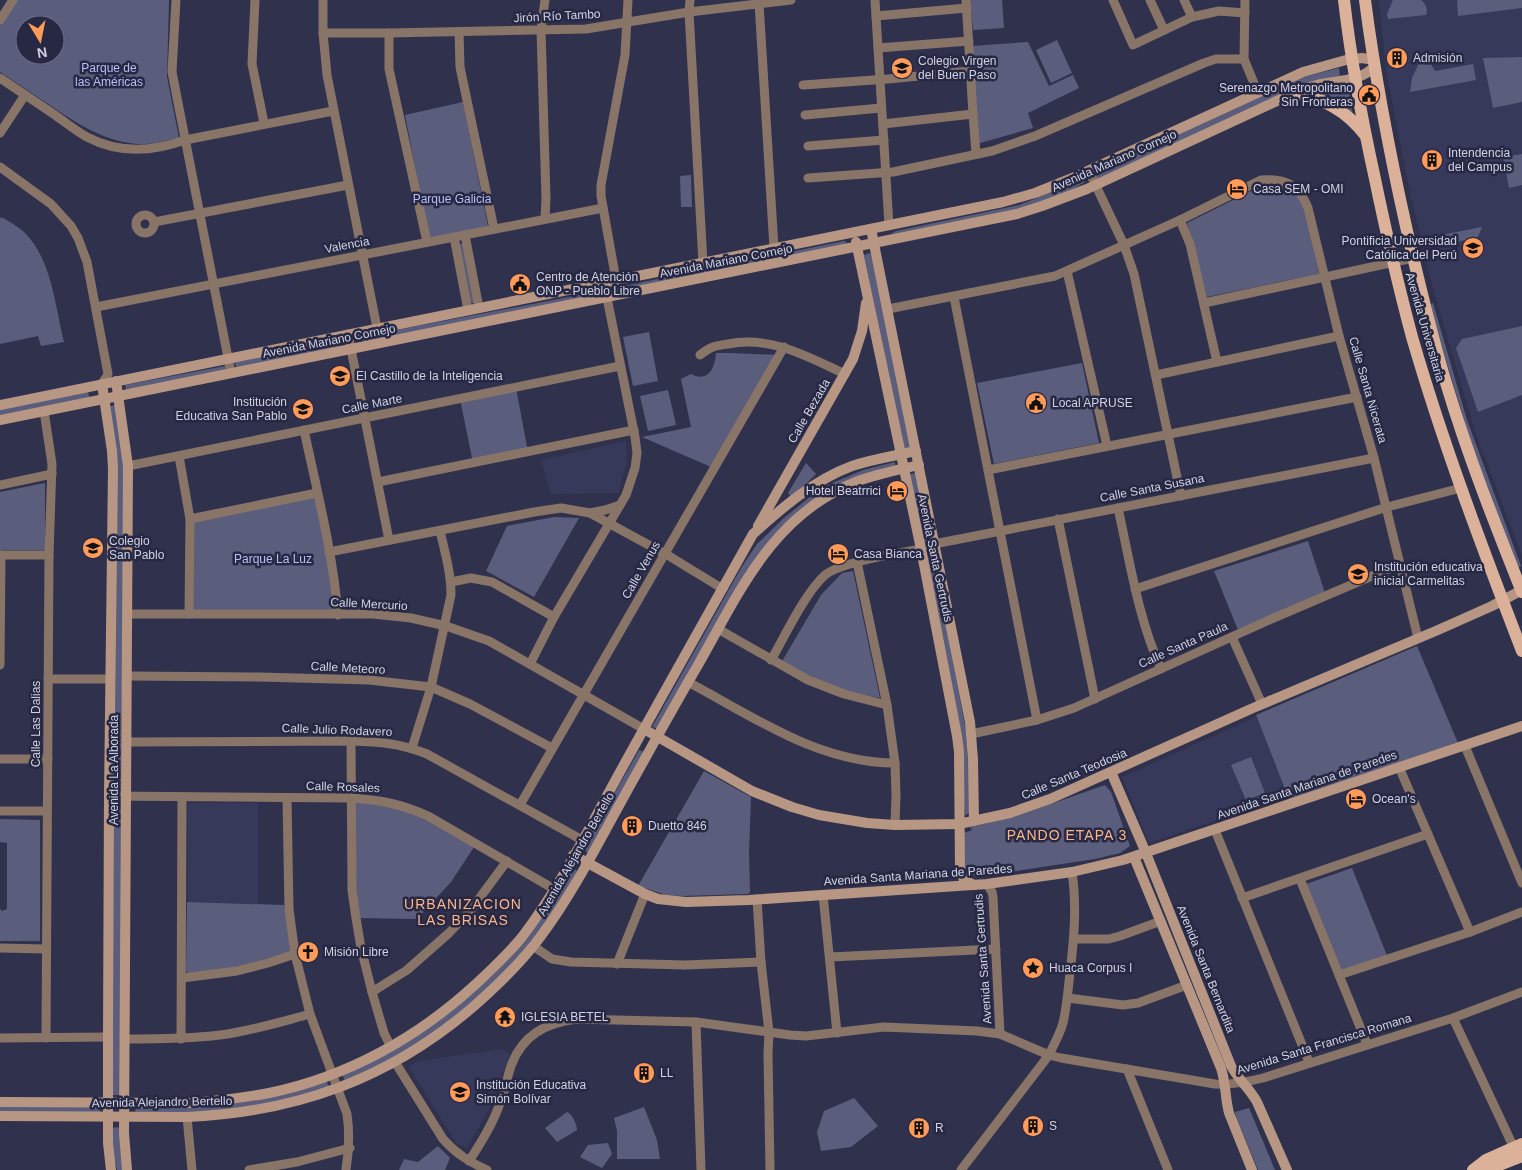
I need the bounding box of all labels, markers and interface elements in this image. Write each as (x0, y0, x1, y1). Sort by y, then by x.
street label: Jirón Río Tambo (513, 7, 601, 25)
north arrow (15, 15, 65, 65)
text: N (36, 44, 49, 62)
building icon: Admisión (1385, 46, 1409, 70)
place label: Admisión (1413, 51, 1462, 65)
place label: Colegio Virgen del Buen Paso (918, 54, 997, 82)
school or university icon: Colegio Virgen del Buen Paso (890, 56, 914, 80)
park label: Parque de las Américas (75, 61, 143, 89)
place label: Serenazgo Metropolitano Sin Fronteras (1219, 81, 1353, 109)
public building icon: Serenazgo Metropolitano Sin Fronteras (1357, 83, 1381, 107)
street label: Avenida Mariano Cornejo (1049, 127, 1179, 195)
place label: Intendencia del Campus (1448, 146, 1512, 174)
building icon: Intendencia del Campus (1420, 148, 1444, 172)
hotel icon: Casa SEM - OMI (1225, 177, 1249, 201)
place label: Casa SEM - OMI (1253, 182, 1344, 196)
park label: Parque Galicia (413, 192, 492, 206)
street label: Valencia (324, 234, 371, 256)
place label: Pontificia Universidad Católica del Perú (1342, 234, 1457, 262)
school or university icon: Pontificia Universidad Católica del Perú (1461, 236, 1485, 260)
street label: Avenida Mariano Cornejo (658, 241, 794, 281)
place label: Centro de Atención ONP - Pueblo Libre (536, 270, 640, 298)
street label: Avenida Universitaria (1403, 271, 1447, 384)
public building icon: Centro de Atención ONP - Pueblo Libre (508, 272, 532, 296)
street label: Avenida Mariano Cornejo (261, 321, 397, 361)
street label: Calle Santa Nicerata (1346, 335, 1390, 445)
school or university icon: El Castillo de la Inteligencia (328, 364, 352, 388)
place label: El Castillo de la Inteligencia (356, 369, 503, 383)
street label: Calle Bezada (785, 376, 833, 445)
street label: Calle Marte (341, 391, 404, 417)
public building icon: Local APRUSE (1024, 391, 1048, 415)
place label: Institución Educativa San Pablo (176, 395, 287, 423)
place label: Local APRUSE (1052, 396, 1133, 410)
school or university icon: Institución Educativa San Pablo (291, 397, 315, 421)
street label: Calle Santa Susana (1099, 471, 1206, 505)
hotel icon: Hotel Beatrrici (885, 479, 909, 503)
place label: Hotel Beatrrici (806, 484, 881, 498)
street label: Avenida Santa Gertrudis (915, 493, 955, 623)
place label: Colegio San Pablo (109, 534, 165, 562)
school or university icon: Colegio San Pablo (81, 536, 105, 560)
street label: Calle Venus (619, 539, 663, 601)
hotel icon: Casa Bianca (826, 542, 850, 566)
place label: Casa Bianca (854, 547, 922, 561)
park label: Parque La Luz (234, 552, 312, 566)
place label: Institución educativa inicial Carmelitas (1374, 560, 1483, 588)
school or university icon: Institución educativa inicial Carmelitas (1346, 562, 1370, 586)
street label: Calle Mercurio (330, 595, 408, 613)
street label: Calle Santa Paula (1136, 619, 1230, 671)
street label: Calle Meteoro (310, 659, 386, 677)
street label: Calle Las Dalias (29, 681, 43, 767)
street label: Avenida La Alborada (107, 714, 121, 825)
street label: Calle Julio Rodavero (281, 721, 393, 739)
street label: Calle Santa Teodosia (1019, 745, 1129, 803)
street label: Avenida Santa Mariana de Paredes (1215, 748, 1399, 822)
street label: Calle Rosales (306, 779, 380, 795)
hotel icon: Ocean's (1344, 787, 1368, 811)
street label: Avenida Alejandro Bertello (535, 789, 617, 918)
place label: Ocean's (1372, 792, 1416, 806)
building icon: Duetto 846 (620, 814, 644, 838)
place label: Duetto 846 (648, 819, 707, 833)
district label: PANDO ETAPA 3 (1007, 827, 1127, 843)
street label: Avenida Santa Mariana de Paredes (823, 861, 1013, 889)
street label: Avenida Santa Gertrudis (971, 893, 995, 1025)
district label: URBANIZACION LAS BRISAS (404, 896, 522, 928)
street label: Avenida Santa Bernardita (1174, 903, 1238, 1035)
church icon: Misión Libre (296, 940, 320, 964)
place label: Misión Libre (324, 945, 389, 959)
place icon: Huaca Corpus I (1021, 956, 1045, 980)
place label: Huaca Corpus I (1049, 961, 1132, 975)
temple icon: IGLESIA BETEL (493, 1005, 517, 1029)
place label: IGLESIA BETEL (521, 1010, 609, 1024)
street label: Avenida Santa Francisca Romana (1235, 1011, 1413, 1077)
building icon: LL (632, 1061, 656, 1085)
place label: LL (660, 1066, 674, 1080)
place label: Institución Educativa Simón Bolívar (476, 1078, 586, 1106)
school or university icon: Institución Educativa Simón Bolívar (448, 1080, 472, 1104)
street label: Avenida Alejandro Bertello (92, 1094, 233, 1110)
building icon: S (1021, 1114, 1045, 1138)
building icon: R (907, 1116, 931, 1140)
place label: S (1049, 1119, 1057, 1133)
place label: R (935, 1121, 944, 1135)

